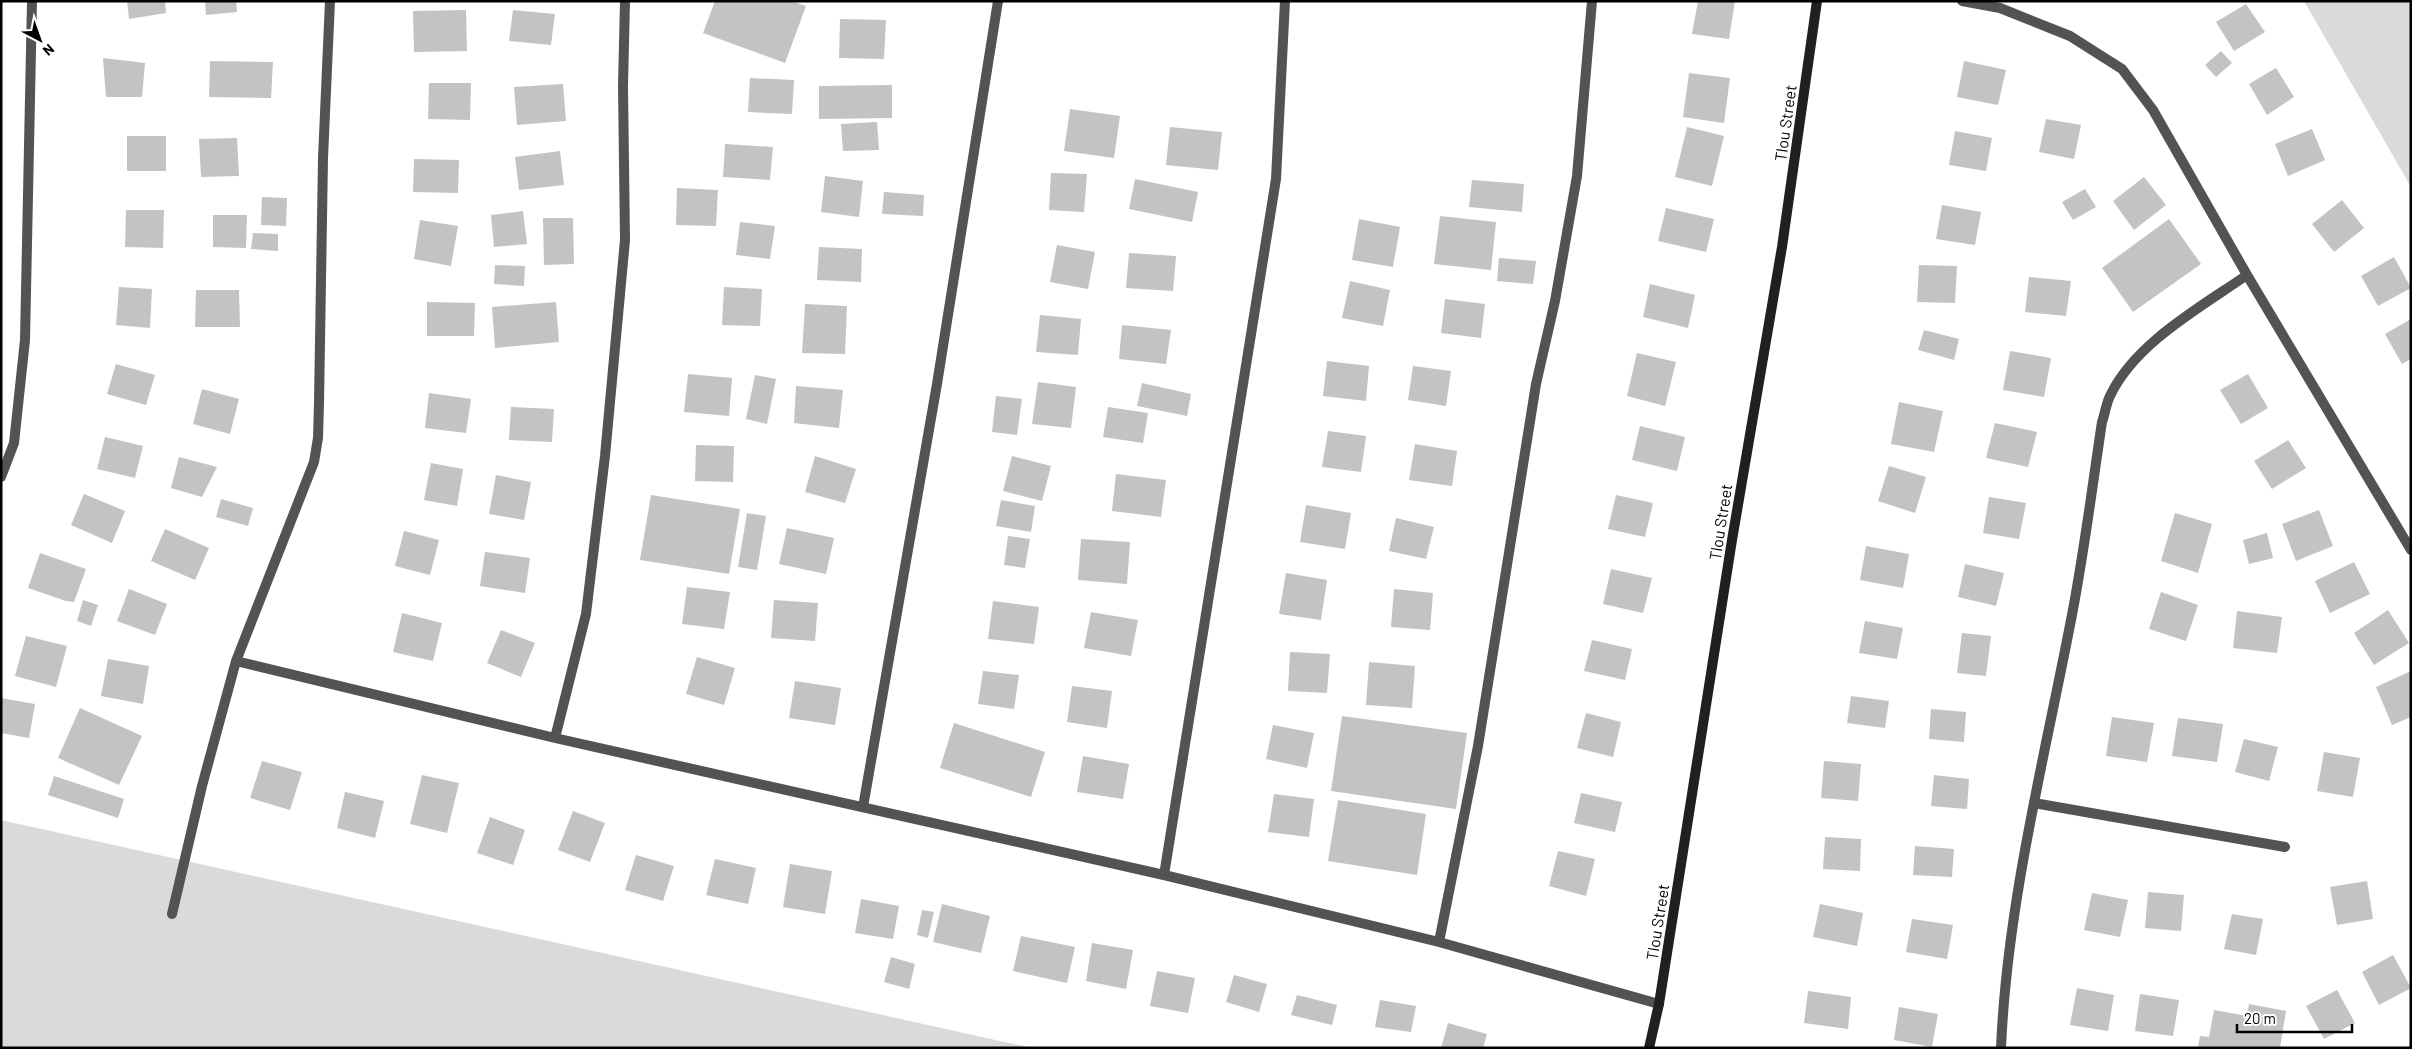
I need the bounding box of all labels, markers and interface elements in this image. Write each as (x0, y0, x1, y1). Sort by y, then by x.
north arrow (15, 15, 65, 65)
text: N (40, 41, 58, 60)
street label: Tlou Street (1770, 84, 1800, 162)
street label: Tlou Street (1705, 483, 1735, 561)
street label: Tlou Street (1642, 883, 1672, 961)
scale bar (2237, 1002, 2352, 1034)
text: 20 m (2244, 1009, 2276, 1027)

